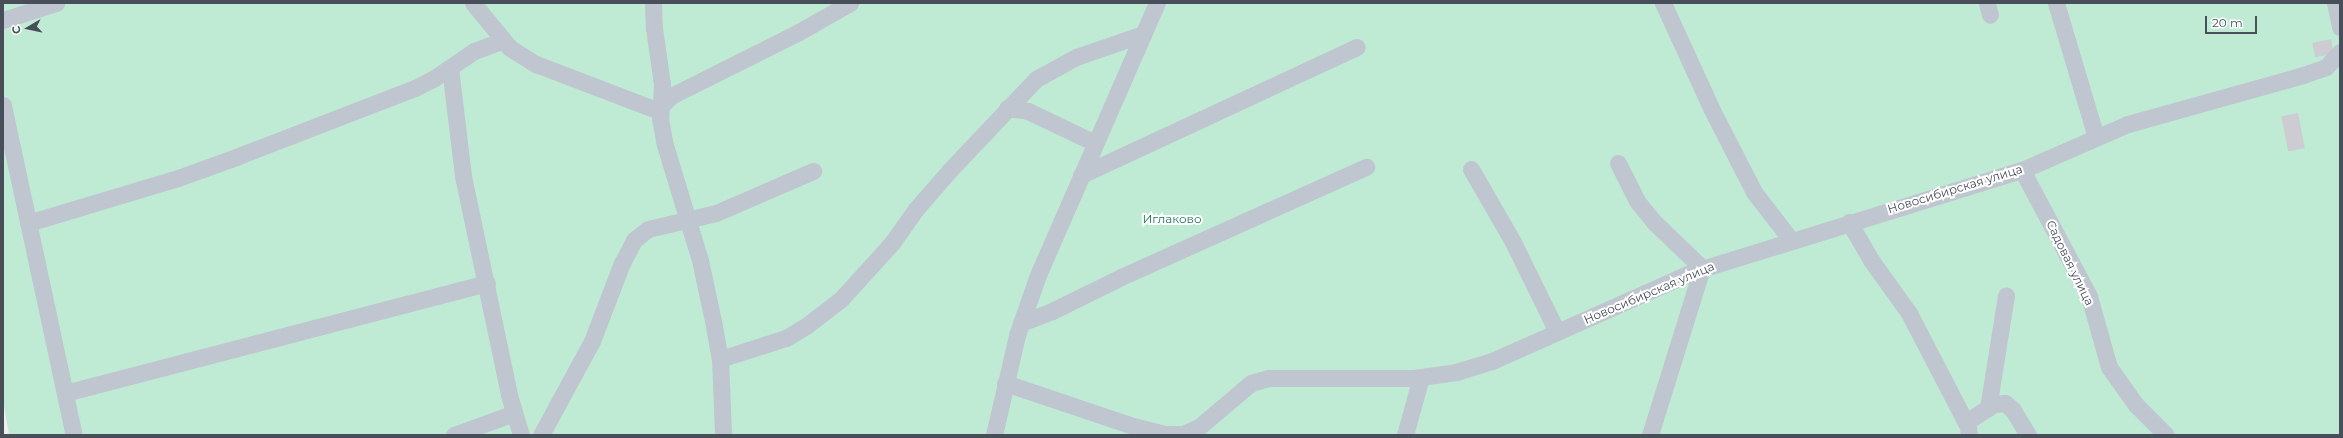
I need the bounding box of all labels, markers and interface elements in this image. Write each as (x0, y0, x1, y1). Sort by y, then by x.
north arrow (8, 8, 48, 48)
scale bar (2207, 8, 2259, 34)
text: 20 m (2212, 15, 2243, 30)
text: С (9, 25, 24, 35)
street label: Новосибирская улица (1886, 162, 2024, 216)
park label: Иглаково (1142, 212, 1202, 226)
street label: Садовая улица (2043, 218, 2097, 308)
street label: Новосибирская улица (1582, 259, 1716, 327)

